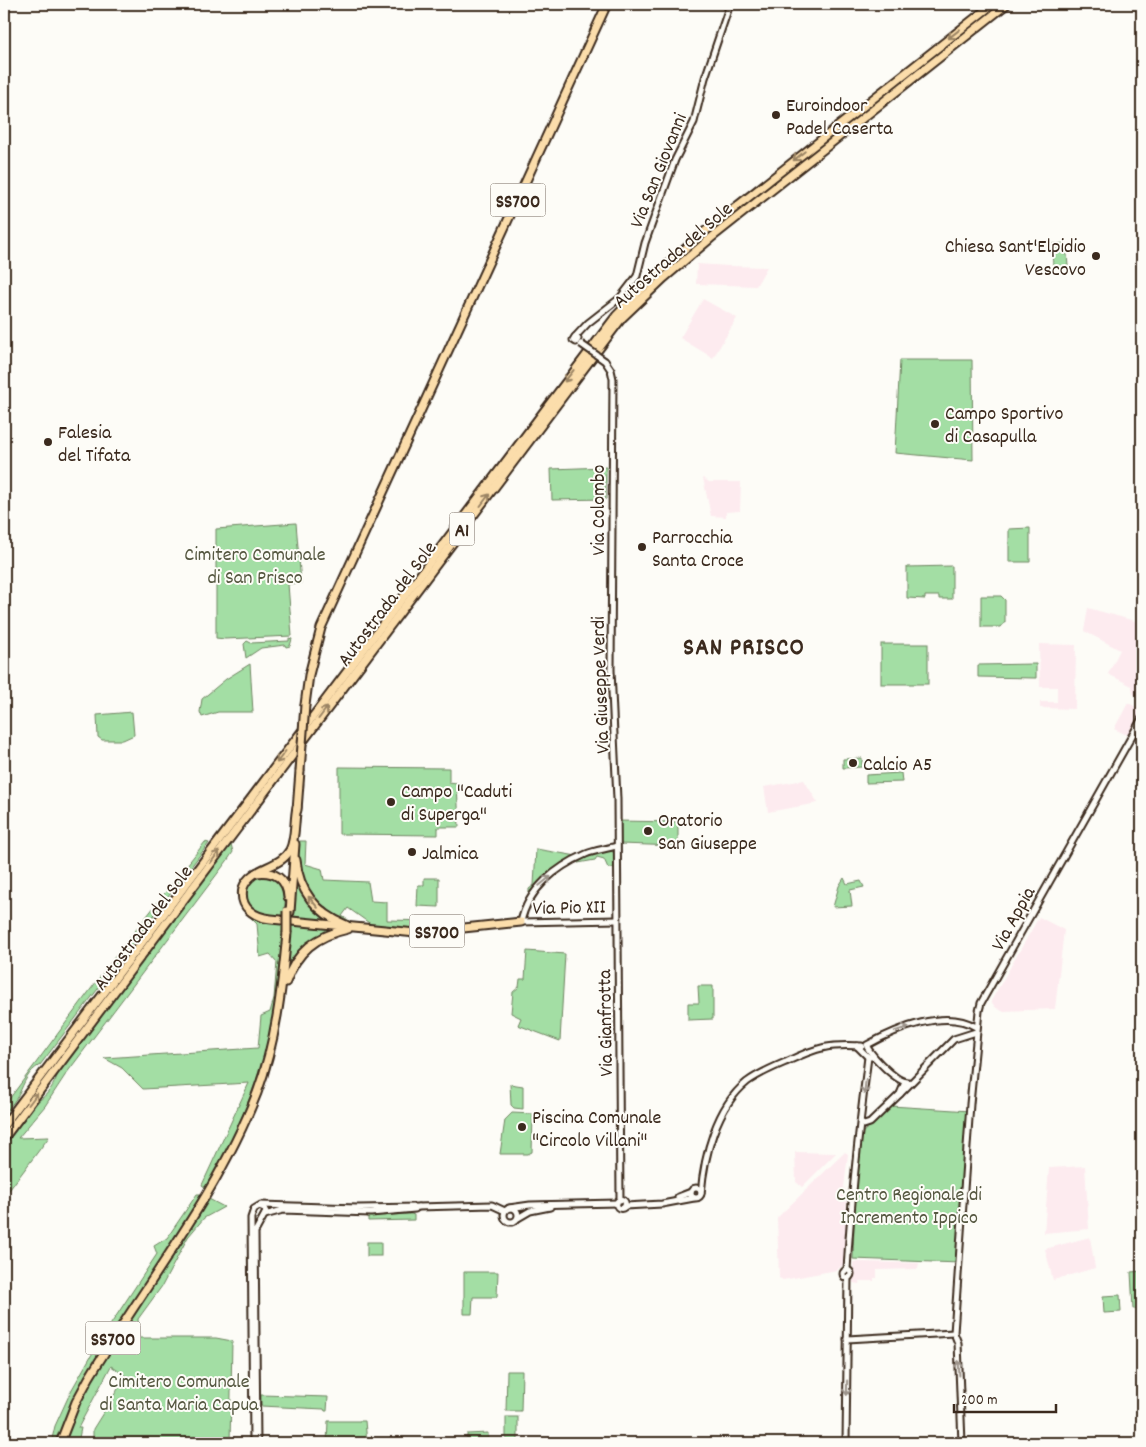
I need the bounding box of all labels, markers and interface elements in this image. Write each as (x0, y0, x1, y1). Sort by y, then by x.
one-way arrow (948, 28, 961, 39)
place label: Euroindoor Padel Caserta (786, 93, 893, 144)
street label: Via San Giovanni (624, 109, 696, 233)
marker: Euroindoor Padel Caserta (770, 109, 782, 121)
one-way arrow (793, 151, 806, 162)
road number: SS700 (490, 184, 546, 216)
street label: Autostrada del Sole (608, 196, 740, 316)
place label: Chiesa Sant'Elpidio Vescovo (945, 234, 1086, 285)
marker: Chiesa Sant'Elpidio Vescovo (1090, 250, 1102, 262)
one-way arrow (564, 369, 574, 383)
place label: Campo Sportivo di Casapulla (945, 401, 1063, 452)
marker: Campo Sportivo di Casapulla (929, 418, 941, 430)
place label: Falesia del Tifata (58, 420, 131, 471)
marker: Falesia del Tifata (42, 436, 54, 448)
street label: Via Colombo (586, 464, 614, 555)
one-way arrow (479, 494, 490, 507)
road number: A1 (450, 512, 474, 546)
place label: Parrocchia Santa Croce (652, 525, 744, 576)
street label: Autostrada del Sole (332, 536, 445, 673)
marker: Parrocchia Santa Croce (636, 541, 648, 553)
park label: Cimitero Comunale di San Prisco (184, 542, 326, 593)
street label: Via Giuseppe Verdi (586, 615, 618, 754)
district label: SAN PRISCO (683, 631, 805, 667)
one-way arrow (318, 706, 328, 720)
one-way arrow (275, 750, 286, 763)
place label: Calcio A5 (863, 752, 932, 780)
marker: Calcio A5 (847, 757, 859, 769)
place label: Campo "Caduti di Superga" (401, 779, 512, 830)
marker: Campo "Caduti di Superga" (385, 796, 397, 808)
place label: Oratorio San Giuseppe (658, 808, 757, 859)
marker: Oratorio San Giuseppe (642, 825, 654, 837)
place label: Jalmica (422, 841, 479, 869)
marker: Jalmica (406, 846, 418, 858)
one-way arrow (209, 851, 220, 864)
street label: Autostrada del Sole (88, 860, 201, 997)
one-way arrow (538, 875, 551, 886)
street label: Via Appia (985, 882, 1044, 957)
street label: Via Pio XII (532, 894, 606, 924)
one-way arrow (307, 896, 318, 909)
road number: SS700 (410, 914, 464, 948)
street label: Via Gianfrotta (592, 969, 622, 1077)
one-way arrow (894, 1023, 910, 1033)
one-way arrow (860, 1078, 870, 1094)
one-way arrow (28, 1092, 38, 1106)
place label: Piscina Comunale "Circolo Villani" (532, 1105, 662, 1156)
marker: Piscina Comunale "Circolo Villani" (516, 1121, 528, 1133)
park label: Centro Regionale di Incremento Ippico (836, 1182, 982, 1233)
road number: SS700 (86, 1322, 140, 1355)
one-way arrow (954, 1360, 963, 1376)
park label: Cimitero Comunale di Santa Maria Capua (99, 1369, 259, 1420)
one-way arrow (842, 1379, 852, 1395)
scale bar (954, 1382, 1056, 1414)
text: 200 m (961, 1390, 998, 1412)

